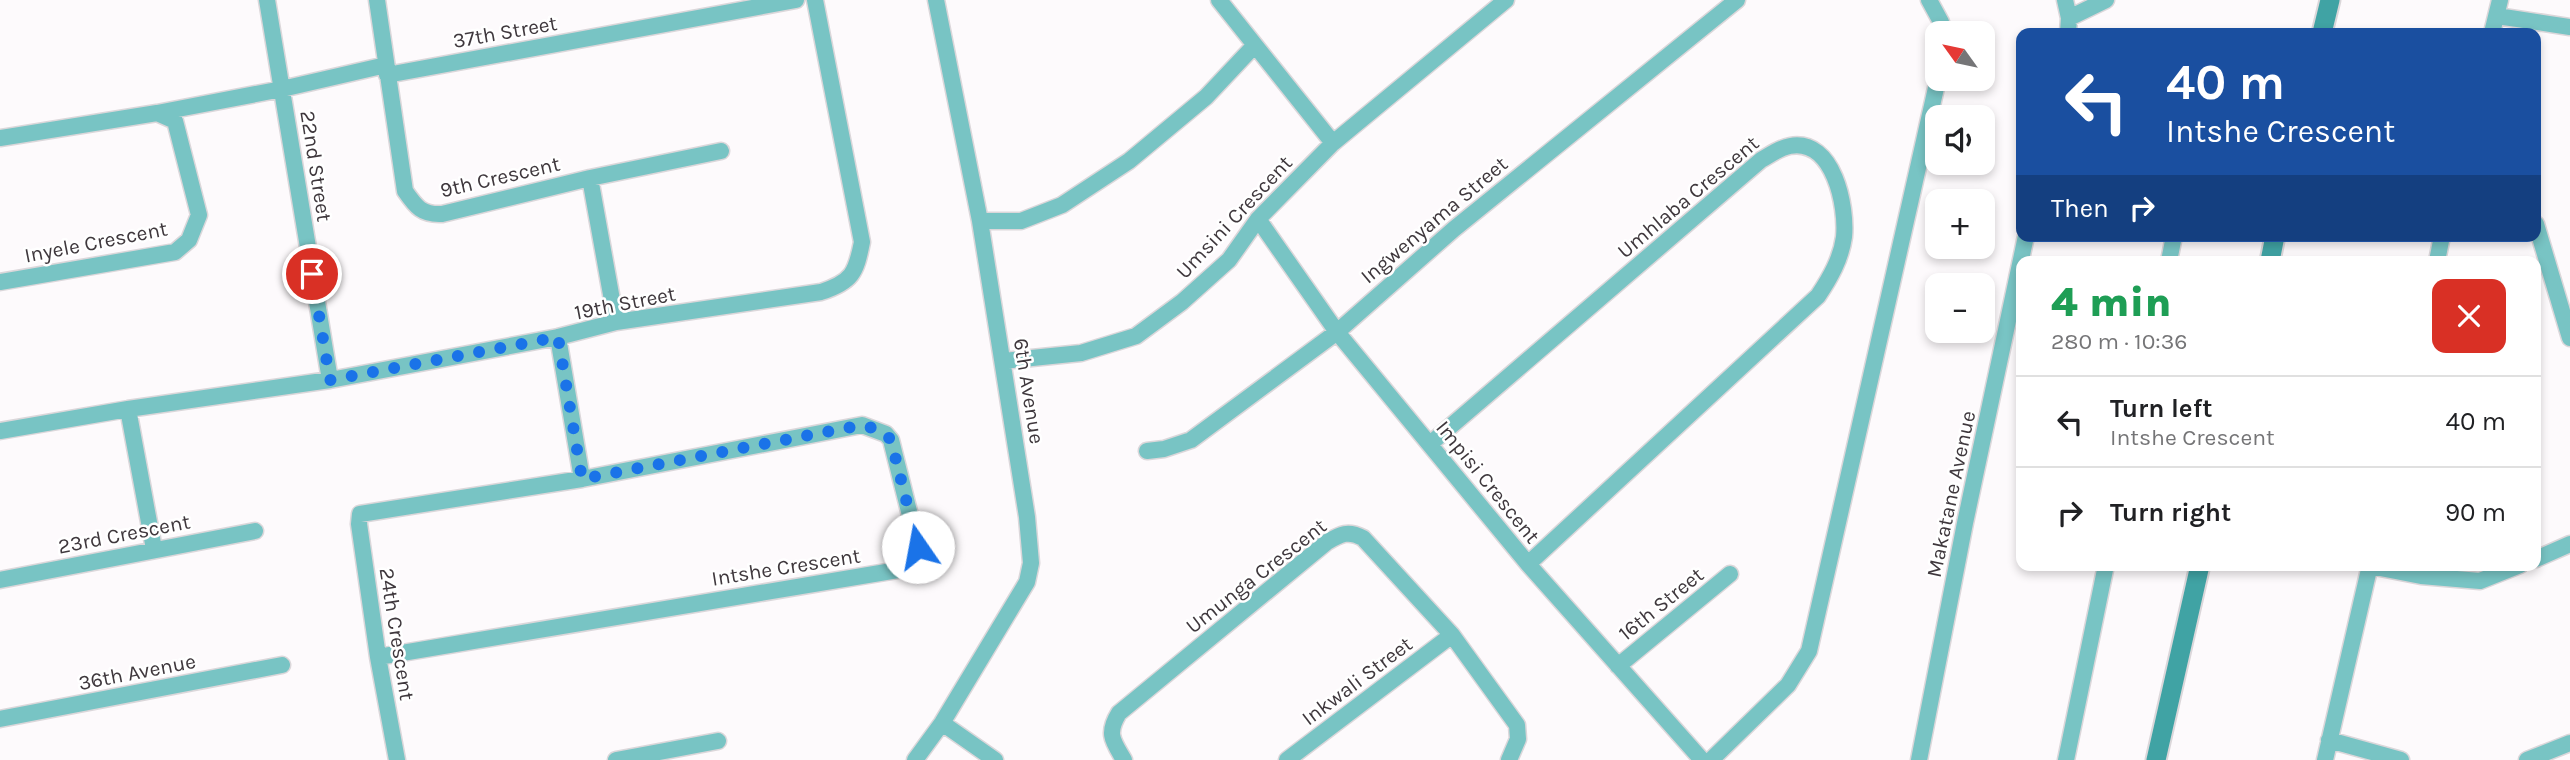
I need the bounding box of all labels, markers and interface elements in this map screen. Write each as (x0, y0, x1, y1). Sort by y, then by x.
street label: 37th Street (451, 11, 559, 53)
north arrow (1925, 21, 1995, 91)
map controls (1925, 21, 1995, 343)
text: 40 m (2166, 54, 2285, 111)
icon: left (2051, 56, 2142, 147)
button: sound (1925, 105, 1995, 175)
street label: 22nd Street (295, 109, 337, 223)
text: Intshe Crescent (2166, 113, 2395, 150)
street label: Umhlaba Crescent (1613, 131, 1764, 263)
street label: Umsini Crescent (1171, 151, 1297, 283)
street label: 9th Crescent (438, 152, 562, 202)
street label: Ingwenyama Street (1356, 152, 1512, 288)
button: + (1925, 189, 1995, 259)
icon: right (2123, 189, 2161, 227)
text: Then (2051, 193, 2109, 224)
street label: Inyele Crescent (22, 216, 170, 268)
pin (282, 244, 342, 304)
icon: arrive (293, 255, 331, 293)
button: − (1925, 273, 1995, 343)
text: 4 min (2051, 277, 2172, 327)
button: close (2432, 279, 2506, 353)
street label: 19th Street (572, 281, 678, 325)
text: 280 m · 10:36 (2051, 328, 2187, 355)
street label: 6th Avenue (1009, 336, 1049, 446)
text: Turn left (2110, 393, 2212, 424)
icon: left (2051, 403, 2089, 441)
text: 40 m (2446, 406, 2506, 437)
street label: Makatane Avenue (1922, 408, 1980, 580)
street label: Impisi Crescent (1431, 416, 1545, 548)
text: Intshe Crescent (2110, 424, 2275, 451)
icon: right (2051, 494, 2089, 532)
text: Turn right (2110, 497, 2231, 528)
text: 90 m (2445, 497, 2506, 528)
street label: 23rd Crescent (56, 509, 192, 559)
position arrow (881, 510, 955, 584)
street label: Umunga Crescent (1181, 514, 1331, 638)
street label: Intshe Crescent (710, 543, 862, 591)
street label: 16th Street (1614, 562, 1708, 645)
street label: 24th Crescent (375, 566, 419, 702)
street label: Inkwali Street (1297, 632, 1417, 730)
street label: 36th Avenue (76, 649, 198, 695)

